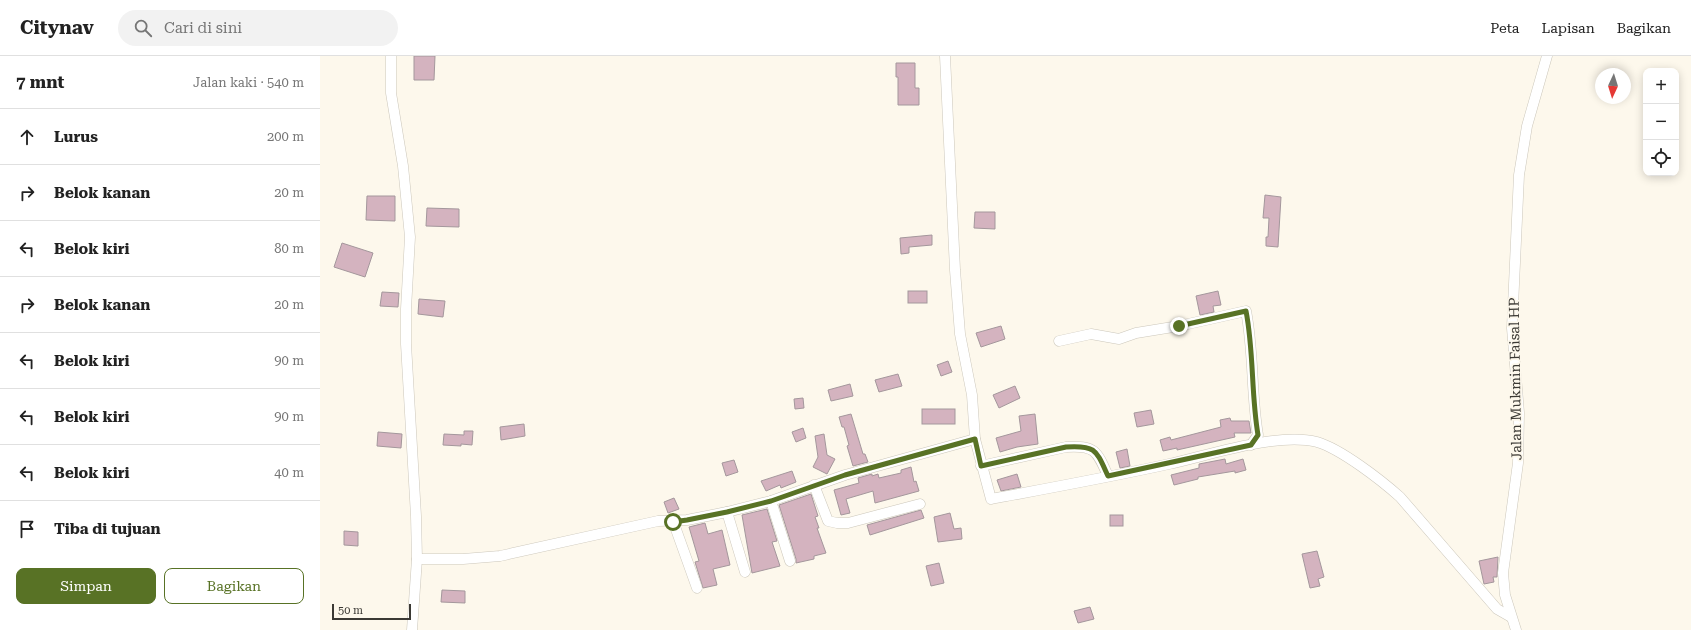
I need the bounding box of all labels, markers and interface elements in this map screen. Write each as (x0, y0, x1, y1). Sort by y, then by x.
search box (118, 10, 398, 46)
text: Citynav (20, 16, 94, 39)
icon: search (132, 17, 154, 39)
text: Cari di sini (164, 19, 242, 37)
text: Peta (1490, 20, 1519, 36)
text: Lapisan (1541, 20, 1595, 36)
text: Bagikan (1617, 20, 1671, 36)
north arrow (1595, 68, 1631, 104)
map controls (1643, 68, 1679, 176)
button: + (1643, 68, 1679, 104)
text: 7 mnt (16, 72, 65, 92)
text: Jalan kaki · 540 m (193, 75, 304, 90)
button: − (1643, 104, 1679, 140)
icon: ahead (16, 126, 38, 148)
text: Lurus (54, 128, 98, 146)
text: 200 m (267, 129, 304, 144)
button: locate (1643, 140, 1679, 176)
icon: right (16, 182, 38, 204)
text: Belok kanan (54, 184, 150, 202)
text: 20 m (274, 185, 304, 200)
icon: left (16, 238, 38, 260)
text: Belok kiri (54, 240, 130, 258)
text: 80 m (274, 241, 304, 256)
icon: right (16, 294, 38, 316)
text: Belok kanan (54, 296, 150, 314)
text: 20 m (274, 297, 304, 312)
street label: Jalan Mukmin Faisal HP (1506, 297, 1524, 461)
route end (1170, 317, 1188, 335)
icon: left (16, 350, 38, 372)
text: Belok kiri (54, 352, 130, 370)
text: 90 m (274, 353, 304, 368)
icon: left (16, 406, 38, 428)
text: Belok kiri (54, 408, 130, 426)
text: 90 m (274, 409, 304, 424)
icon: left (16, 462, 38, 484)
text: Belok kiri (54, 464, 130, 482)
text: 40 m (274, 465, 304, 480)
route start (664, 513, 682, 531)
icon: arrive (16, 518, 38, 540)
text: Tiba di tujuan (54, 520, 161, 538)
button: Simpan (16, 568, 156, 604)
button: Bagikan (164, 568, 304, 604)
scale bar (332, 602, 411, 621)
text: 50 m (338, 604, 363, 617)

